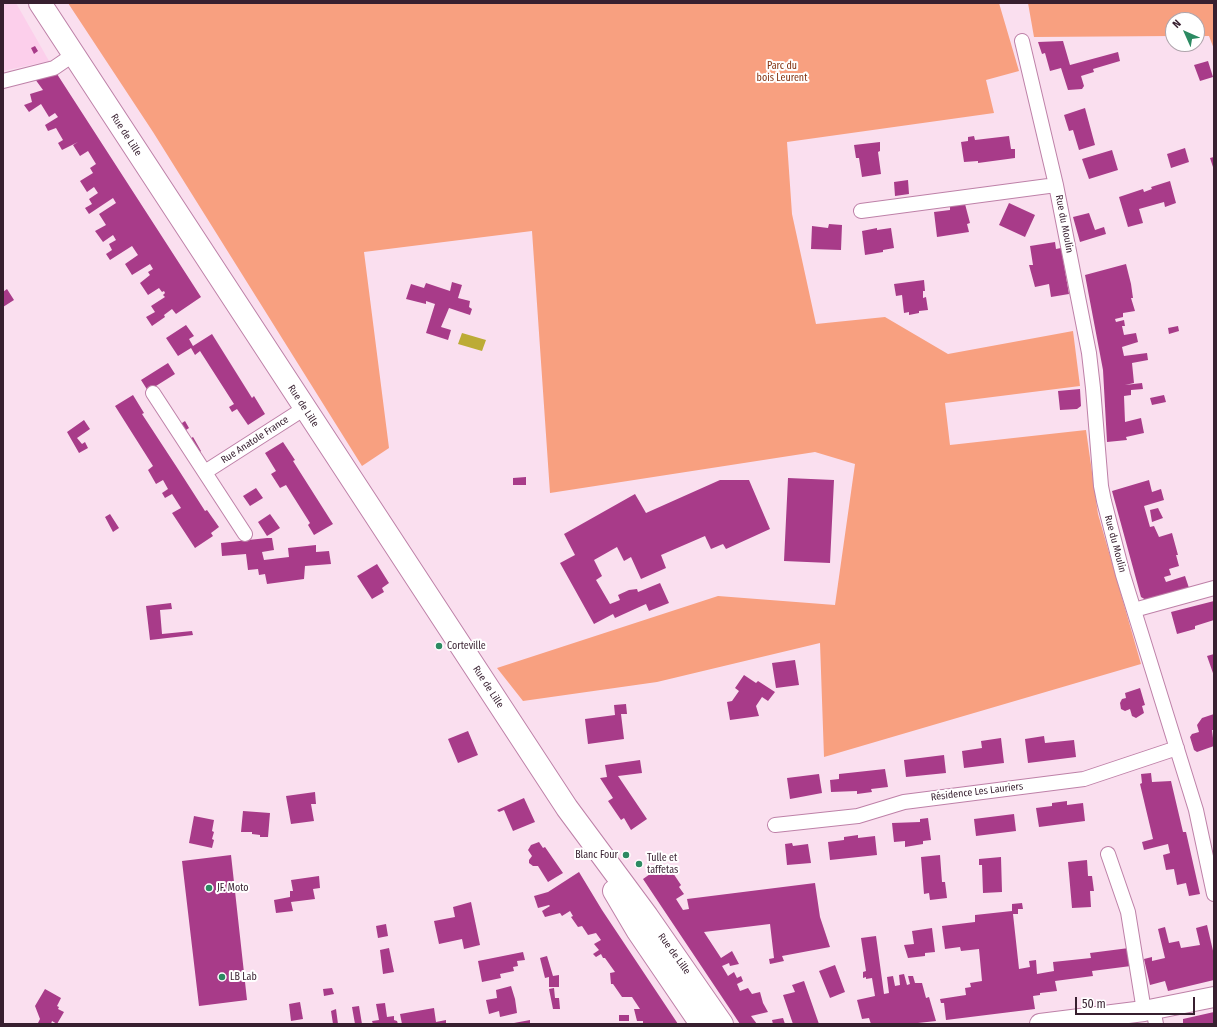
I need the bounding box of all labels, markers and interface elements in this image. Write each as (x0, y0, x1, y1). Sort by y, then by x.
north arrow (1165, 12, 1205, 52)
text: N (1170, 17, 1184, 31)
park label: Parc du bois Leurent (757, 60, 807, 84)
street label: Rue de Lille (108, 112, 144, 158)
street label: Rue du Moulin (1052, 194, 1076, 254)
street label: Rue de Lille (285, 383, 321, 429)
street label: Rue Anatole France (219, 414, 291, 466)
street label: Rue du Moulin (1102, 514, 1128, 574)
place label: Corteville (447, 640, 486, 652)
marker: Corteville (434, 641, 444, 651)
street label: Rue de Lille (470, 664, 506, 710)
street label: Résidence Les Lauriers (930, 780, 1024, 804)
place label: Blanc Four (575, 849, 618, 861)
marker: Blanc Four (621, 850, 631, 860)
place label: Tulle et taffetas (647, 852, 678, 876)
marker: Tulle et taffetas (634, 859, 644, 869)
place label: JF. Moto (217, 882, 249, 894)
marker: JF. Moto (204, 883, 214, 893)
street label: Rue de Lille (655, 931, 693, 977)
place label: LB Lab (230, 971, 257, 983)
marker: LB Lab (217, 972, 227, 982)
scale bar (1077, 989, 1197, 1015)
text: 50 m (1082, 997, 1106, 1011)

